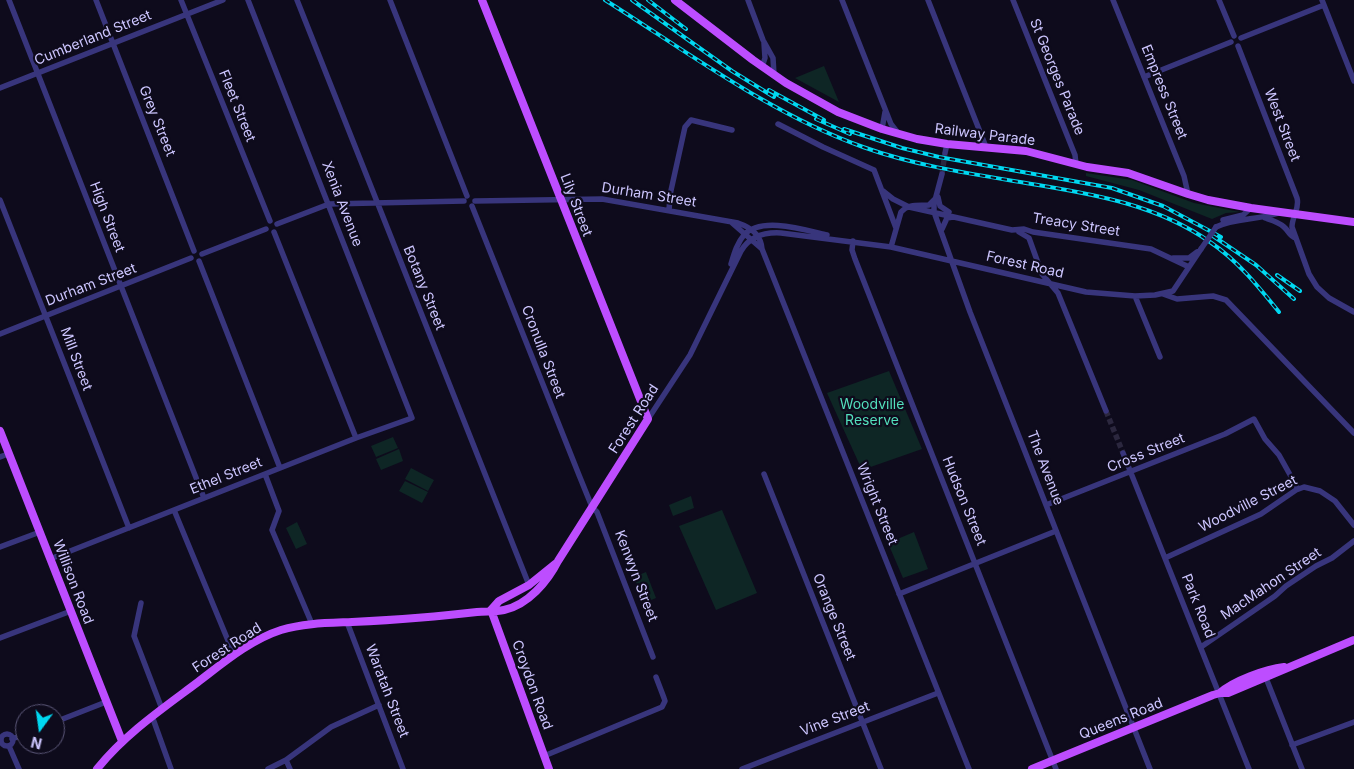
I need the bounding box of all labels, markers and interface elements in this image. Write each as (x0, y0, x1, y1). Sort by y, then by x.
street label: Cumberland Street (32, 7, 154, 69)
street label: St Georges Parade (1026, 16, 1088, 138)
street label: Empress Street (1137, 42, 1191, 142)
street label: Fleet Street (215, 68, 259, 144)
street label: Grey Street (135, 83, 179, 159)
street label: West Street (1260, 86, 1304, 164)
street label: Railway Parade (934, 120, 1036, 150)
street label: Xenia Avenue (318, 159, 366, 249)
street label: Lily Street (556, 171, 596, 239)
street label: High Street (86, 179, 128, 255)
street label: Durham Street (600, 179, 698, 211)
street label: Treacy Street (1031, 210, 1121, 240)
street label: Botany Street (399, 243, 449, 333)
street label: Forest Road (985, 248, 1065, 282)
street label: Durham Street (43, 260, 139, 310)
street label: Cronulla Street (518, 303, 568, 401)
street label: Mill Street (56, 325, 96, 393)
street label: Forest Road (605, 381, 663, 457)
park label: Woodville Reserve (840, 397, 904, 430)
street label: The Avenue (1023, 428, 1067, 508)
street label: Cross Street (1105, 430, 1187, 476)
street label: Ethel Street (187, 454, 265, 498)
street label: Hudson Street (938, 454, 990, 548)
street label: Wright Street (853, 460, 901, 548)
street label: Woodville Street (1196, 472, 1300, 536)
street label: Kenwyn Street (611, 528, 661, 624)
street label: Willison Road (49, 537, 97, 627)
street label: MacMahon Street (1218, 544, 1324, 624)
street label: Orange Street (809, 571, 859, 663)
street label: Park Road (1178, 571, 1218, 641)
street label: Forest Road (189, 619, 265, 677)
street label: Croydon Road (508, 638, 556, 732)
street label: Waratah Street (362, 642, 412, 740)
street label: Queens Road (1077, 695, 1165, 743)
street label: Vine Street (798, 698, 872, 740)
north arrow (15, 704, 65, 754)
text: N (29, 734, 44, 753)

